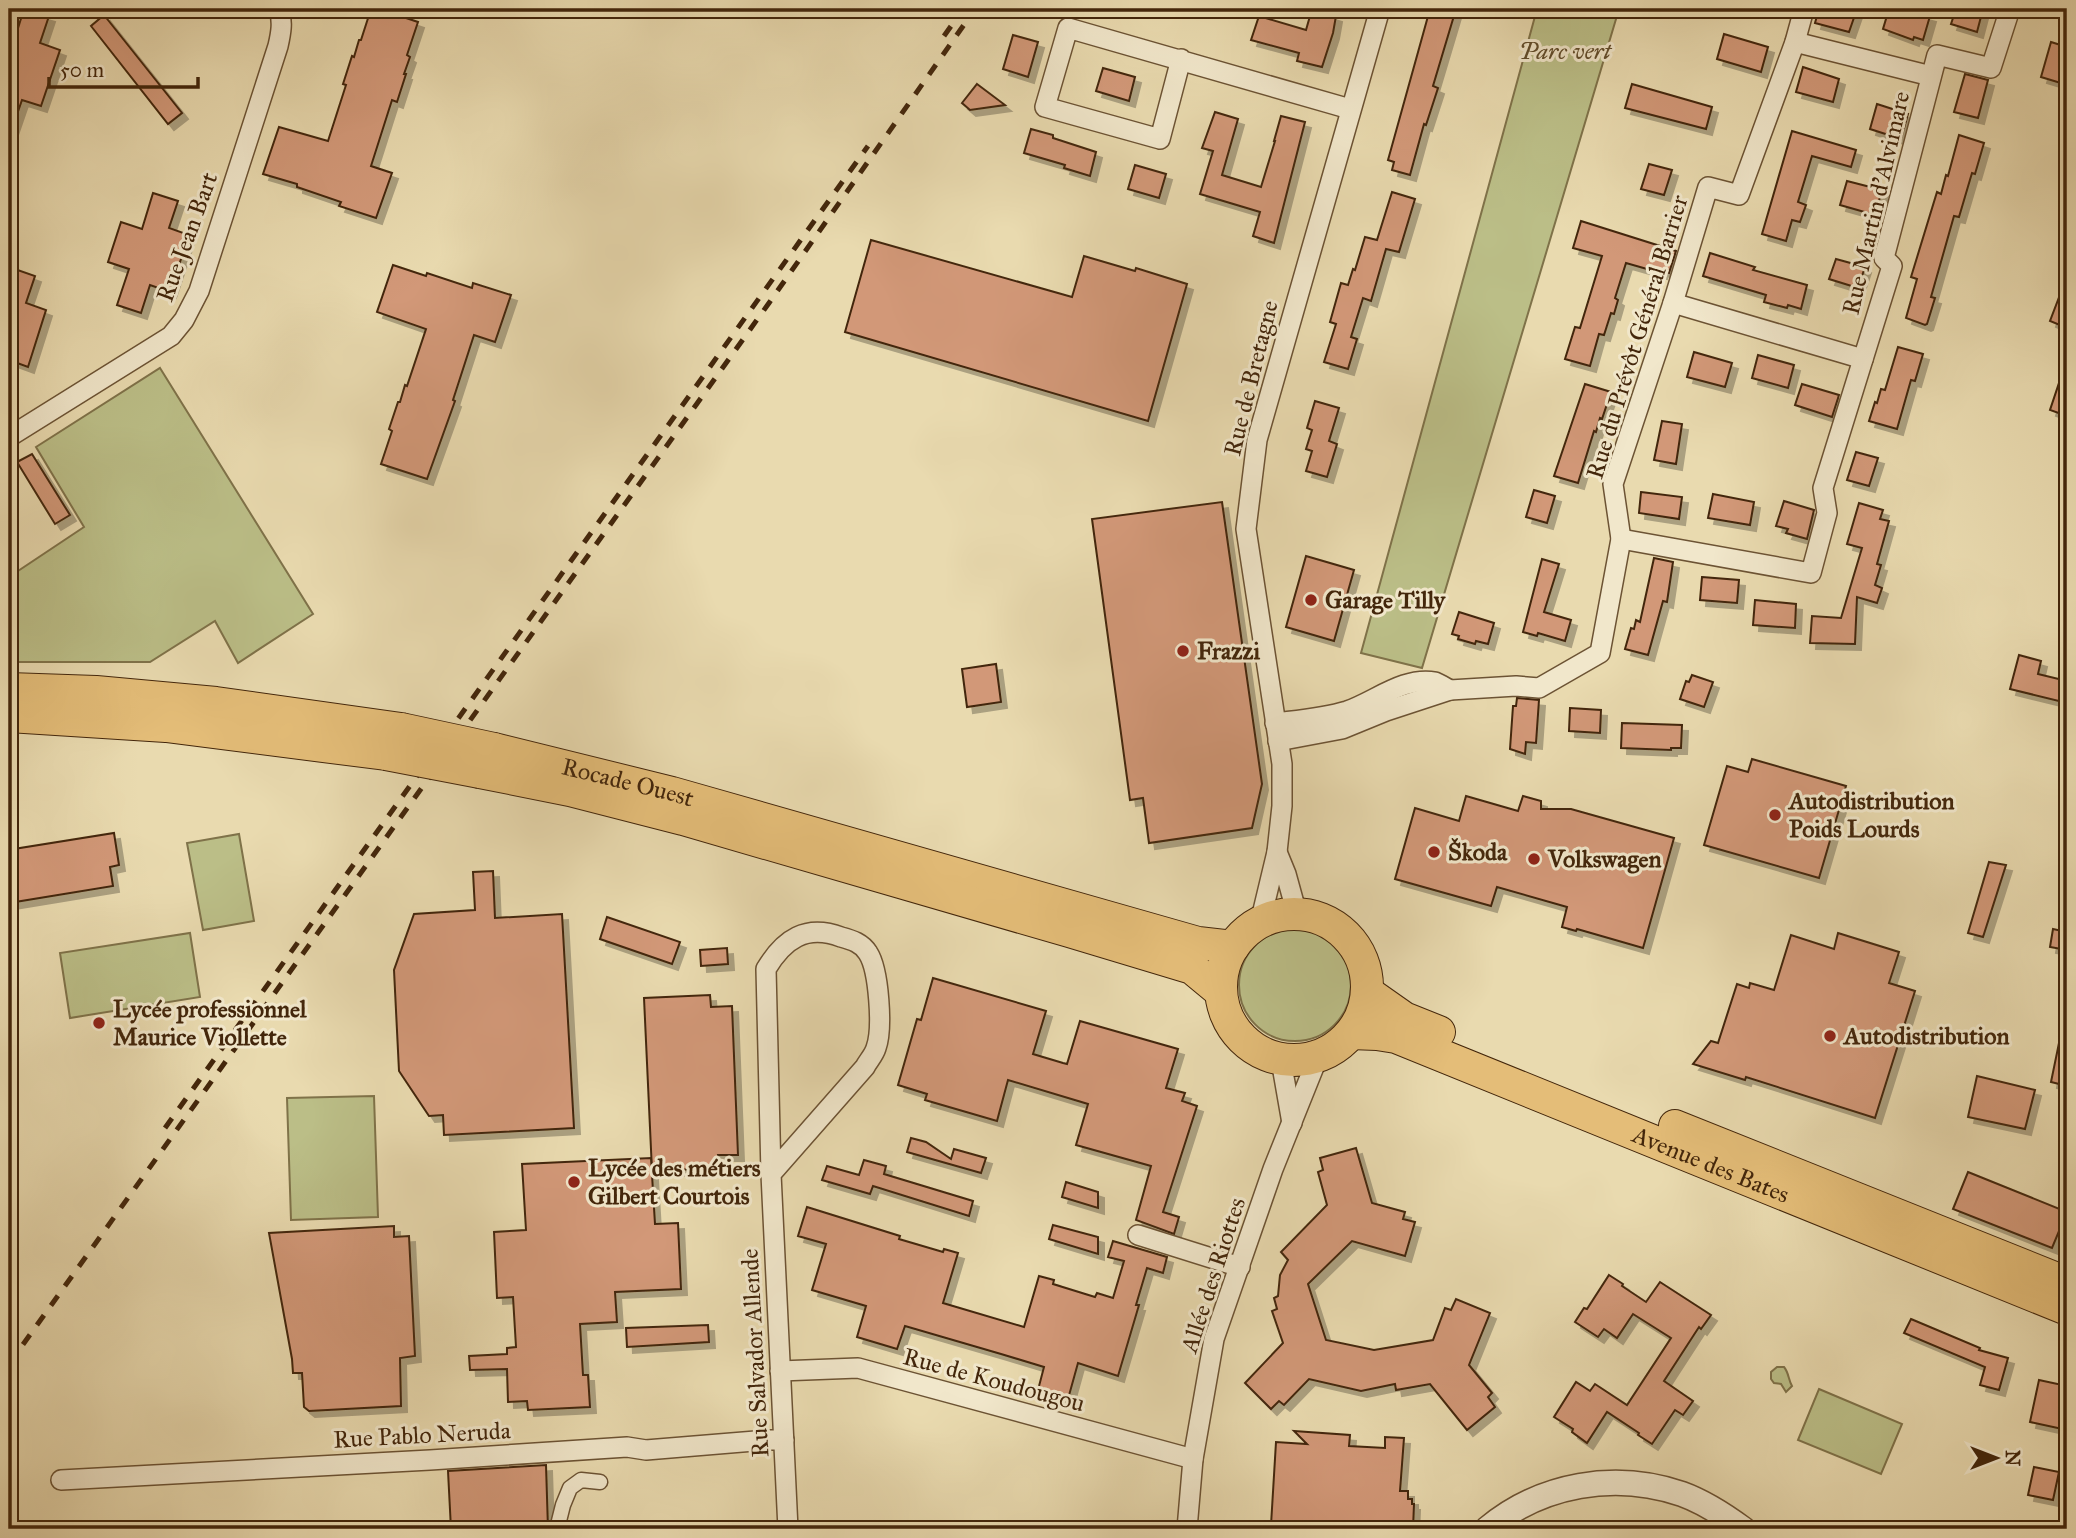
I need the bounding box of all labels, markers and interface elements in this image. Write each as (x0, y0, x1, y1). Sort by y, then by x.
park label: Parc vert (1519, 36, 1613, 66)
scale bar (49, 46, 198, 90)
text: 50 m (60, 57, 105, 83)
street label: Rue Martin d'Alvimare (1836, 88, 1916, 318)
street label: Rue Jean Bart (150, 168, 224, 306)
street label: Rue du Prévôt Général Barrier (1580, 192, 1694, 482)
street label: Rue de Bretagne (1217, 297, 1285, 459)
place label: Garage Tilly (1325, 585, 1447, 615)
marker: Garage Tilly (1303, 592, 1319, 608)
place label: Frazzi (1197, 636, 1260, 666)
marker: Frazzi (1175, 643, 1191, 659)
street label: Rocade Ouest (559, 751, 698, 814)
place label: Autodistribution Poids Lourds (1787, 786, 1954, 844)
marker: Autodistribution Poids Lourds (1767, 807, 1783, 823)
place label: Škoda (1448, 837, 1508, 867)
marker: Škoda (1426, 844, 1442, 860)
place label: Volkswagen (1547, 844, 1662, 874)
marker: Volkswagen (1526, 851, 1542, 867)
place label: Lycée professionnel Maurice Viollette (113, 994, 307, 1052)
marker: Lycée professionnel Maurice Viollette (91, 1015, 107, 1031)
place label: Autodistribution (1842, 1021, 2009, 1051)
marker: Autodistribution (1822, 1028, 1838, 1044)
street label: Avenue des Bates (1627, 1119, 1794, 1210)
place label: Lycée des métiers Gilbert Courtois (588, 1153, 761, 1211)
marker: Lycée des métiers Gilbert Courtois (566, 1174, 582, 1190)
street label: Allée des Riottes (1173, 1194, 1252, 1357)
street label: Rue Salvador Allende (735, 1248, 775, 1458)
street label: Rue de Koudougou (900, 1341, 1088, 1419)
street label: Rue Pablo Neruda (333, 1415, 512, 1455)
north arrow (1960, 1422, 2030, 1492)
text: N (2001, 1450, 2024, 1466)

